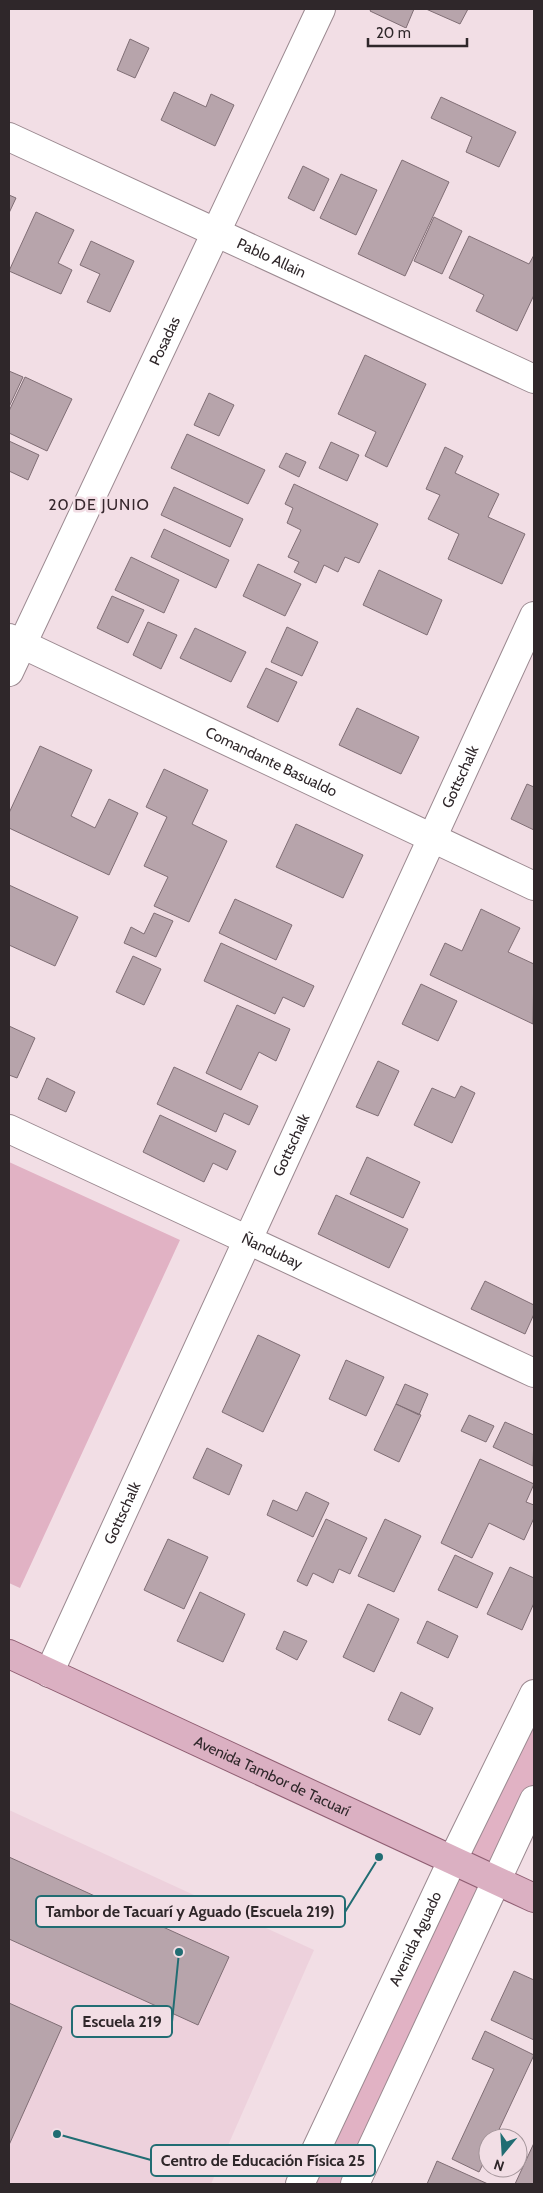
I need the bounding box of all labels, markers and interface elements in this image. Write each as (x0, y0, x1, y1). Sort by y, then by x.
scale bar (368, 15, 467, 47)
text: 20 m (376, 24, 411, 42)
street label: Pablo Allain (234, 234, 309, 282)
street label: Posadas (146, 314, 184, 368)
district label: 20 DE JUNIO (48, 495, 150, 514)
street label: Comandante Basualdo (203, 723, 340, 801)
street label: Gottschalk (438, 742, 482, 811)
street label: Gottschalk (269, 1111, 314, 1179)
street label: Ñandubay (239, 1229, 306, 1273)
street label: Gottschalk (100, 1479, 145, 1547)
street label: Avenida Tambor de Tacuarí (191, 1732, 353, 1820)
street label: Avenida Aguado (385, 1889, 445, 1989)
callout: Tambor de Tacuarí y Aguado (Escuela 219) (36, 1896, 345, 1927)
text: Tambor de Tacuarí y Aguado (Escuela 219) (46, 1902, 334, 1921)
callout: Escuela 219 (72, 2006, 172, 2037)
text: Escuela 219 (82, 2012, 162, 2031)
north arrow (478, 2128, 528, 2178)
callout: Centro de Educación Física 25 (151, 2145, 375, 2176)
text: Centro de Educación Física 25 (161, 2151, 365, 2170)
text: N (491, 2155, 506, 2175)

